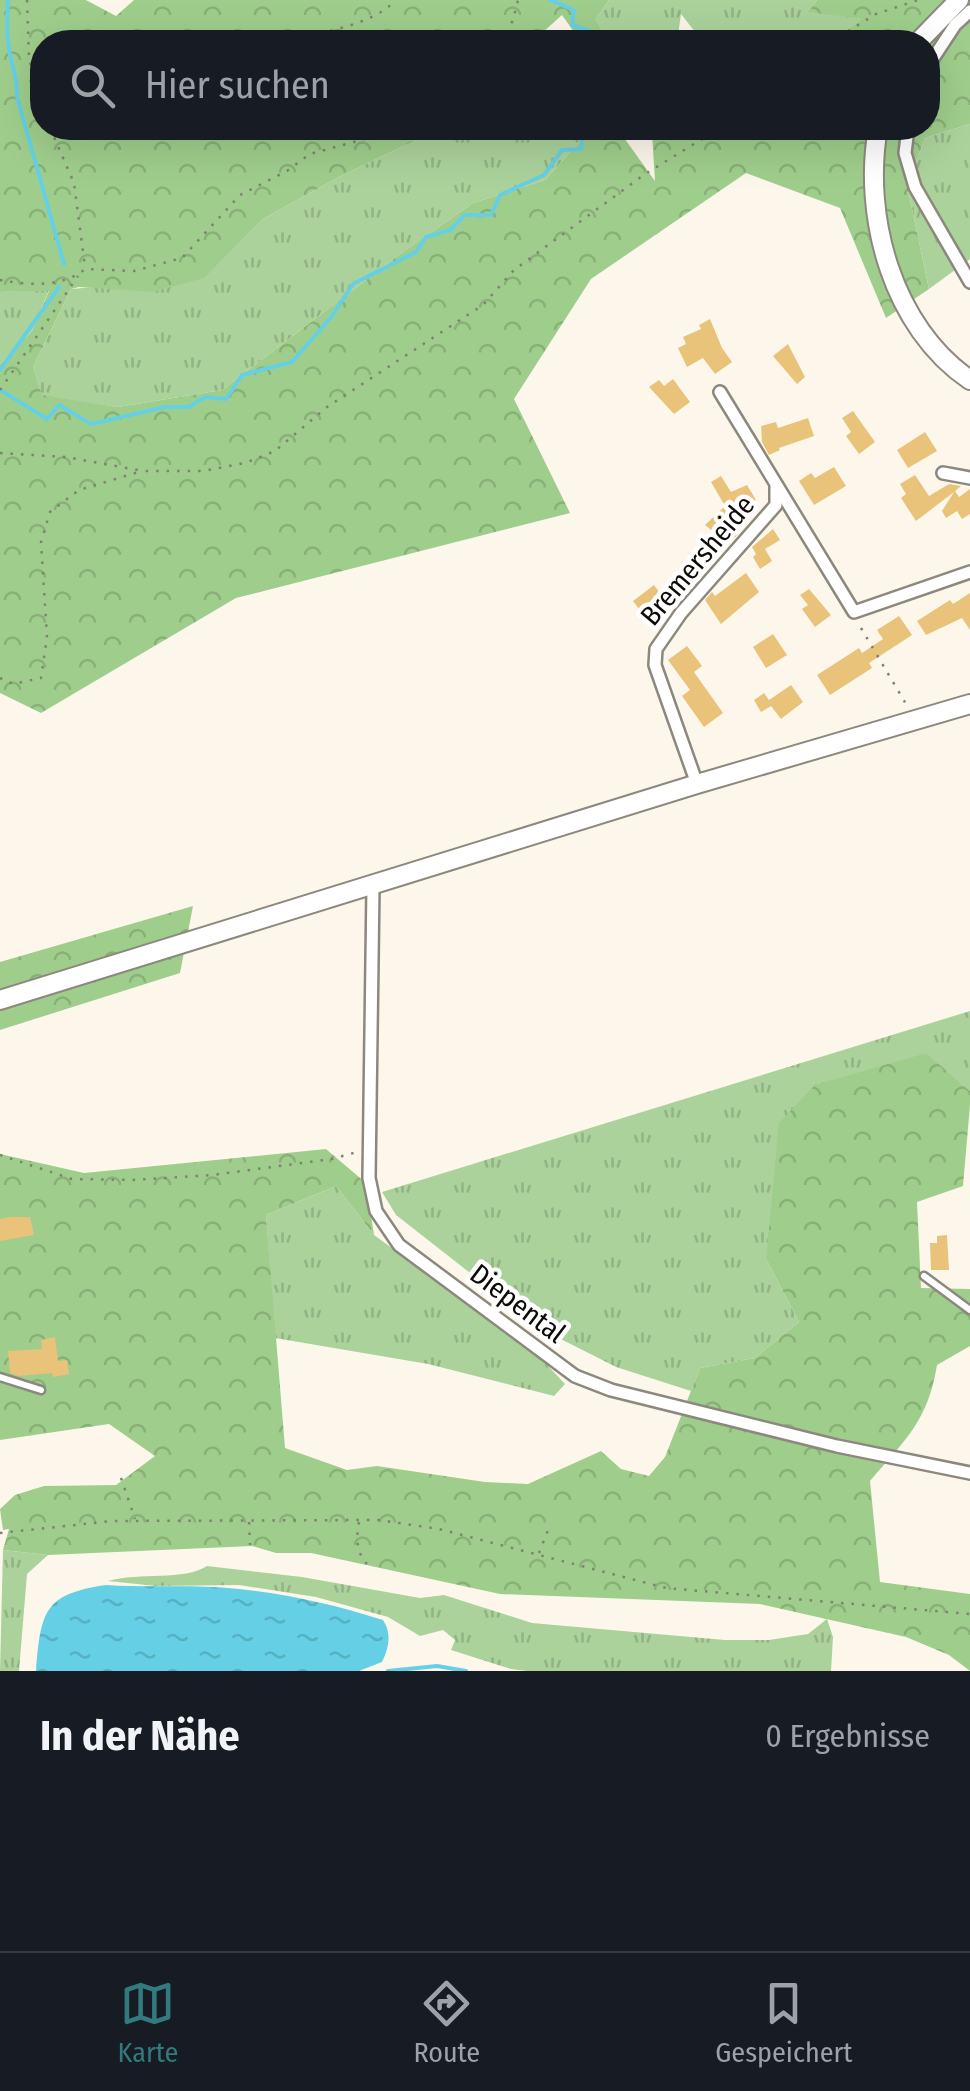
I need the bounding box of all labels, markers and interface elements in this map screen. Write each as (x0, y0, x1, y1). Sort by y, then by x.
search box (30, 30, 940, 140)
icon: search (65, 58, 120, 113)
text: Hier suchen (145, 62, 330, 108)
street label: Bremersheide (634, 489, 761, 632)
street label: Diepental (464, 1257, 572, 1350)
text: In der Nähe (40, 1711, 240, 1761)
text: 0 Ergebnisse (765, 1717, 930, 1755)
tab: Karte (118, 1976, 178, 2069)
tab: Route (413, 1976, 480, 2069)
tab: Gespeichert (715, 1976, 852, 2069)

